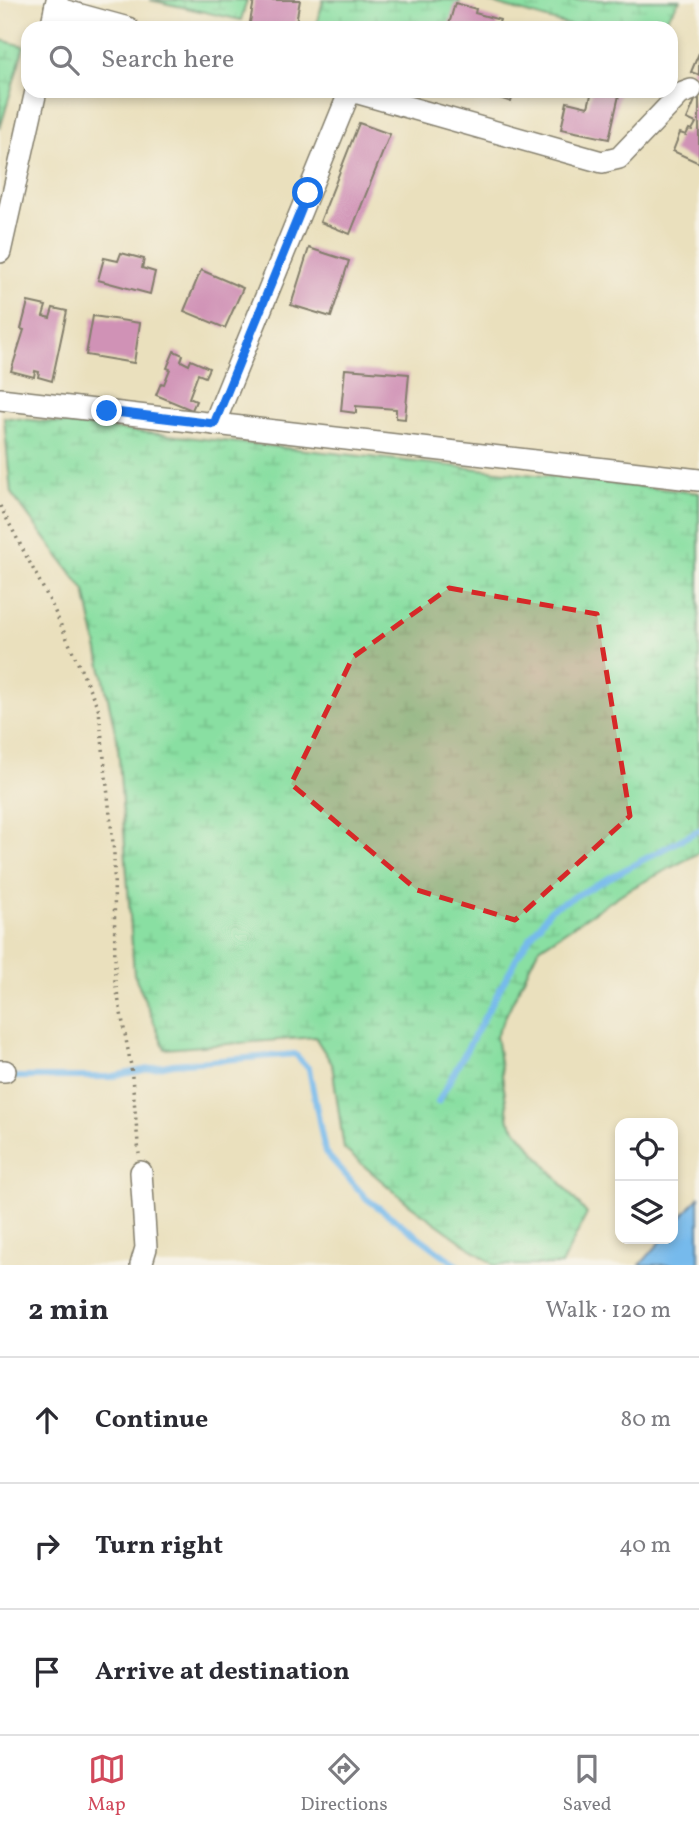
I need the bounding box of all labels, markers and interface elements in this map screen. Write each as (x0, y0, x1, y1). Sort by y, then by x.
search box (21, 21, 678, 98)
icon: search (45, 41, 83, 79)
text: Search here (101, 42, 234, 78)
route start (292, 177, 323, 208)
route end (91, 395, 122, 426)
map controls (615, 1118, 678, 1244)
button: locate (615, 1118, 678, 1181)
button: layers (615, 1181, 678, 1244)
text: 2 min (28, 1290, 109, 1332)
text: Walk · 120 m (545, 1295, 671, 1327)
icon: ahead (28, 1401, 66, 1439)
text: Continue (95, 1402, 208, 1438)
text: 80 m (621, 1404, 671, 1436)
icon: right (28, 1527, 66, 1565)
text: Turn right (95, 1528, 223, 1564)
text: 40 m (619, 1530, 671, 1562)
icon: arrive (28, 1653, 66, 1691)
text: Arrive at destination (95, 1654, 350, 1690)
tab: Map (87, 1750, 126, 1818)
tab: Directions (301, 1750, 388, 1818)
tab: Saved (563, 1750, 611, 1818)

